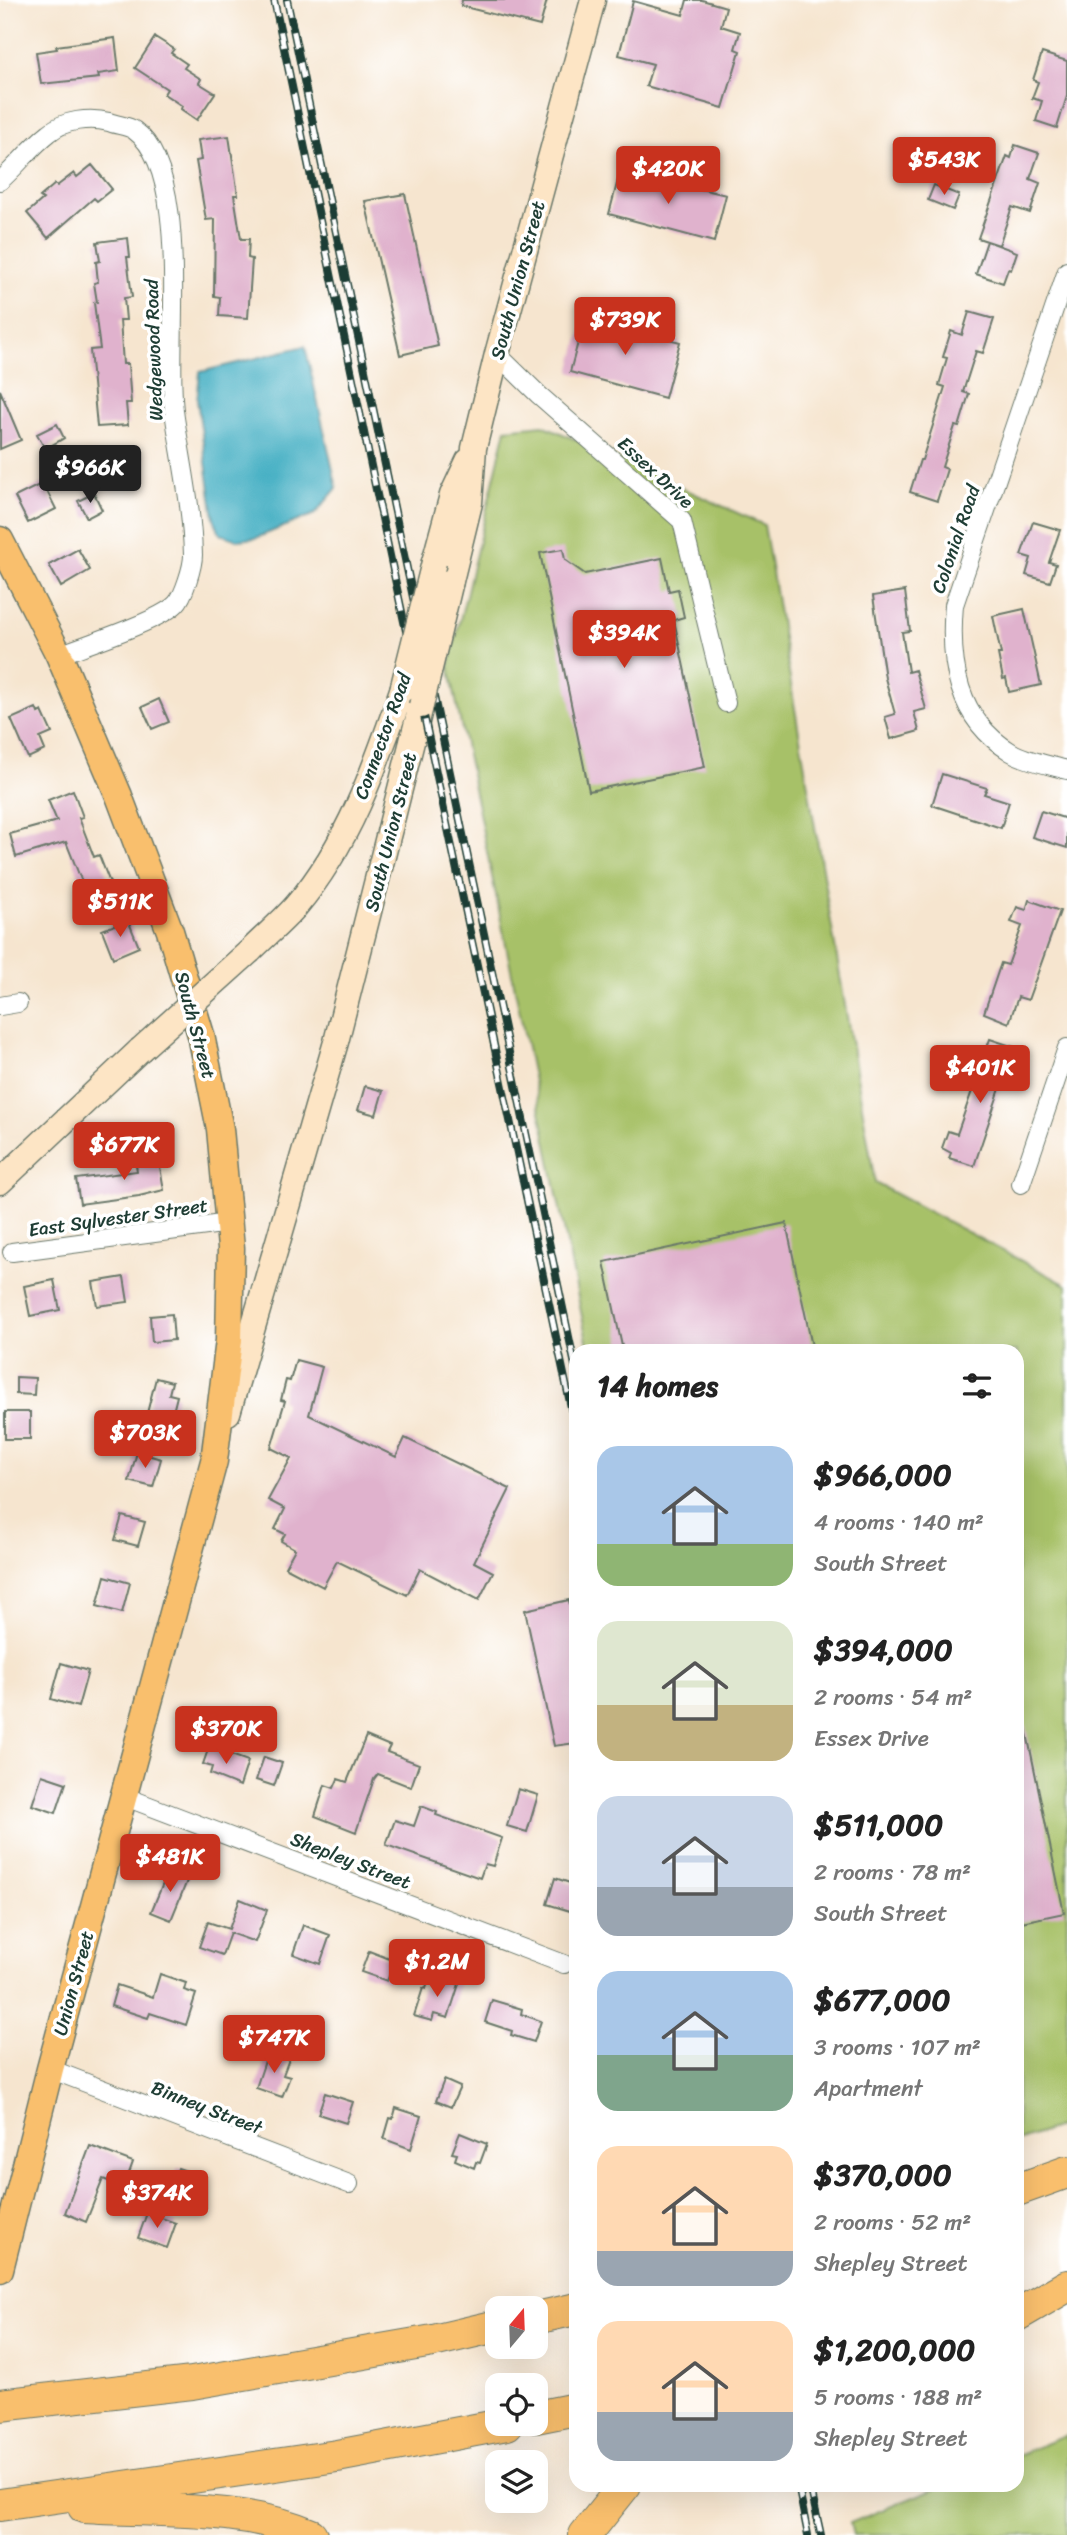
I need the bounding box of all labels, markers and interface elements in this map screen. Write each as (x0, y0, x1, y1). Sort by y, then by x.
pin: $543K (895, 138, 993, 197)
text: $543K (909, 139, 979, 180)
pin: $420K (619, 146, 717, 206)
text: $420K (632, 148, 704, 189)
street label: South Union Street (480, 197, 555, 363)
street label: Wedgewood Road (135, 278, 172, 421)
pin: $739K (576, 298, 674, 357)
text: $739K (590, 299, 660, 340)
street label: Essex Drive (610, 428, 702, 517)
pin: $966K (41, 446, 139, 505)
text: $966K (55, 447, 125, 488)
street label: Colonial Road (922, 479, 990, 598)
pin: $394K (575, 610, 673, 670)
text: $394K (589, 612, 659, 653)
street label: Connector Road (344, 666, 421, 804)
street label: South Union Street (355, 749, 426, 915)
pin: $511K (71, 880, 169, 939)
text: $511K (88, 881, 152, 922)
street label: South Street (165, 968, 226, 1083)
pin: $401K (931, 1046, 1029, 1105)
text: $401K (946, 1047, 1014, 1088)
pin: $677K (75, 1122, 173, 1182)
text: $677K (90, 1124, 158, 1165)
street label: East Sylvester Street (26, 1189, 210, 1246)
text: 14 homes (597, 1359, 718, 1413)
icon: filters (958, 1367, 996, 1405)
pin: $703K (96, 1410, 194, 1470)
text: $703K (110, 1412, 180, 1453)
text: $966,000 (814, 1448, 952, 1502)
icon: home (653, 1474, 737, 1558)
text: 4 rooms · 140 m² (814, 1502, 984, 1543)
text: South Street (814, 1543, 947, 1584)
text: $394,000 (814, 1623, 953, 1677)
icon: home (653, 1649, 737, 1733)
text: 2 rooms · 54 m² (814, 1677, 972, 1718)
pin: $370K (177, 1706, 275, 1766)
text: $370K (191, 1708, 261, 1749)
text: Essex Drive (814, 1718, 929, 1759)
text: $511,000 (814, 1798, 943, 1852)
street label: Shepley Street (286, 1822, 416, 1899)
icon: home (653, 1824, 737, 1908)
pin: $481K (121, 1834, 219, 1894)
text: $481K (136, 1836, 204, 1877)
text: 2 rooms · 78 m² (814, 1852, 971, 1893)
text: South Street (814, 1893, 947, 1934)
street label: Union Street (44, 1927, 103, 2039)
pin: $1.2M (388, 1940, 486, 1999)
text: $1.2M (405, 1941, 469, 1982)
text: $677,000 (814, 1973, 950, 2027)
icon: home (653, 1999, 737, 2083)
pin: $747K (225, 2016, 323, 2075)
text: $747K (239, 2017, 309, 2058)
text: 3 rooms · 107 m² (814, 2027, 981, 2068)
text: Apartment (814, 2068, 923, 2109)
street label: Binney Street (146, 2071, 268, 2144)
text: $370,000 (814, 2148, 952, 2202)
pin: $374K (108, 2170, 206, 2230)
text: $374K (122, 2172, 192, 2213)
icon: home (653, 2174, 737, 2258)
text: 2 rooms · 52 m² (814, 2202, 971, 2243)
text: Shepley Street (814, 2243, 968, 2284)
north arrow (485, 2296, 548, 2359)
map controls (485, 2296, 548, 2513)
text: $1,200,000 (814, 2323, 975, 2377)
icon: home (653, 2349, 737, 2433)
button: locate (485, 2373, 548, 2436)
text: 5 rooms · 188 m² (814, 2377, 982, 2418)
text: Shepley Street (814, 2418, 968, 2459)
button: layers (485, 2450, 548, 2513)

